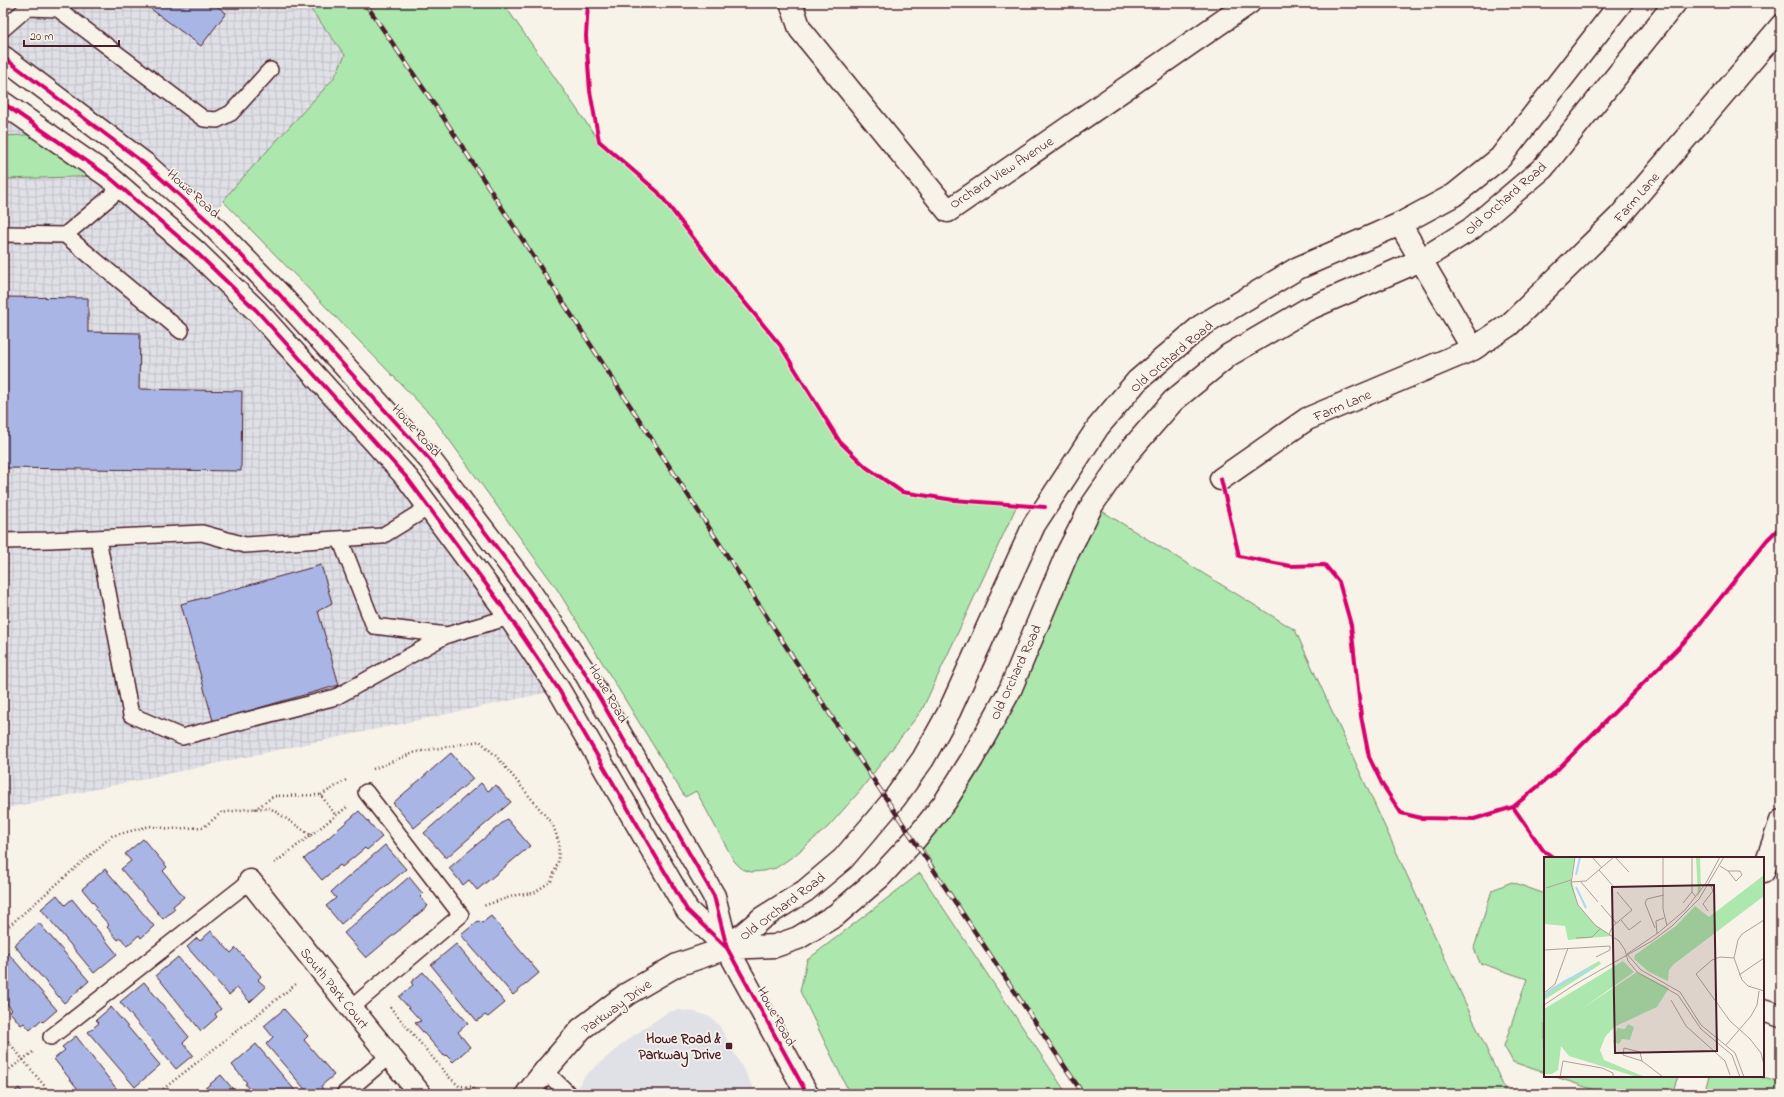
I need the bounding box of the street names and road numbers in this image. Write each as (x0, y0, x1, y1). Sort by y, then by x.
street label: Orchard View Avenue (946, 131, 1059, 215)
street label: Old Orchard Road (1460, 157, 1552, 241)
street label: Howe Road (162, 165, 224, 224)
street label: Farm Lane (1608, 167, 1666, 229)
street label: Old Orchard Road (1126, 316, 1218, 398)
street label: Farm Lane (1309, 384, 1376, 428)
street label: Howe Road (386, 400, 445, 462)
street label: Old Orchard Road (985, 621, 1048, 724)
street label: Howe Road (582, 660, 633, 727)
street label: Old Orchard Road (735, 868, 830, 947)
street label: South Park Court (294, 944, 374, 1035)
street label: Parkway Drive (577, 974, 658, 1041)
street label: Howe Road (751, 983, 801, 1050)

